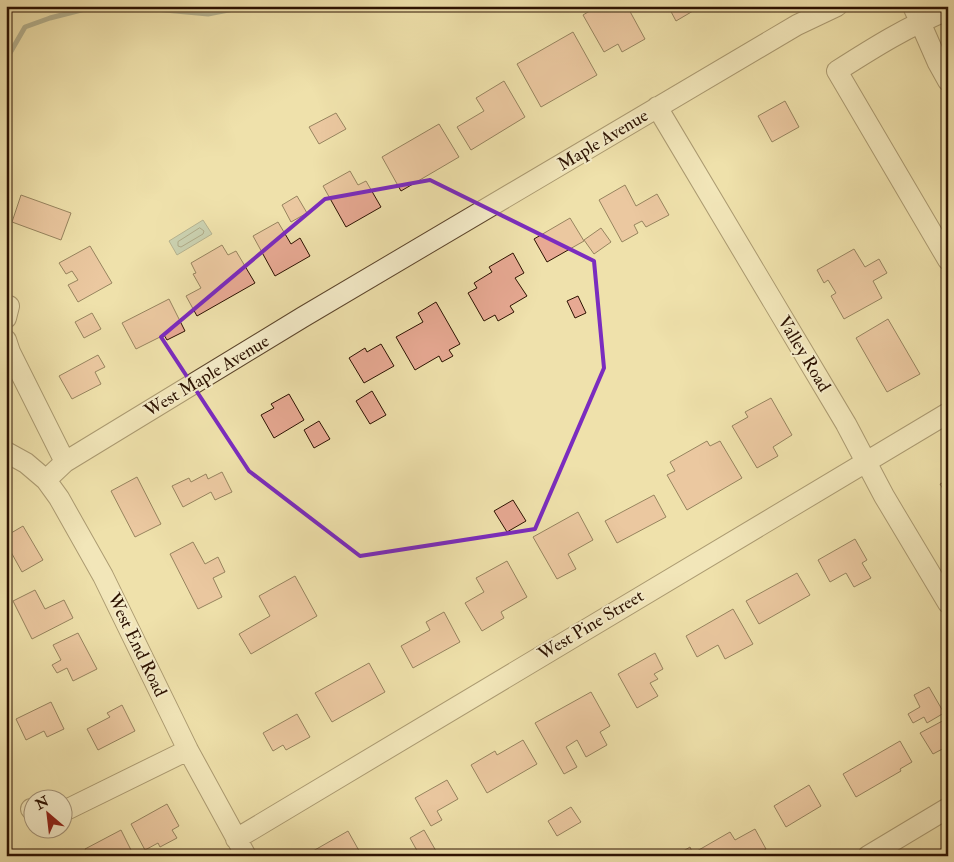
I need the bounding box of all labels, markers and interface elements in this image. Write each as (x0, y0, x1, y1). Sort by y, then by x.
street label: Maple Avenue (554, 104, 653, 176)
street label: Valley Road (772, 312, 836, 396)
street label: West Maple Avenue (140, 329, 274, 423)
street label: West Pine Street (533, 584, 648, 666)
street label: West End Road (102, 589, 172, 701)
north arrow (22, 790, 72, 840)
text: N (32, 792, 52, 814)

